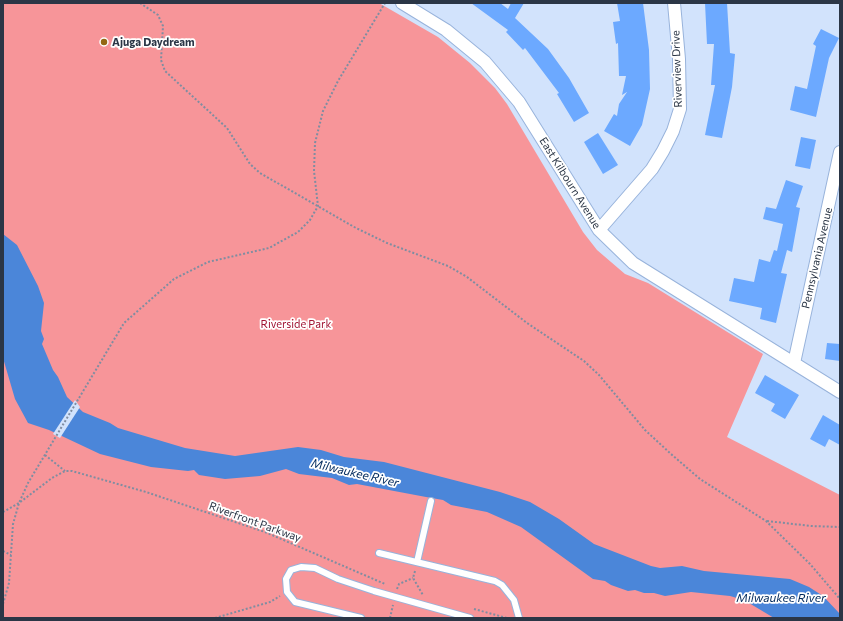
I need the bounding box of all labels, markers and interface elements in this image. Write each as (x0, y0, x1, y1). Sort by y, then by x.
street label: Riverview Drive (669, 30, 685, 108)
place label: Ajuga Daydream (112, 35, 195, 49)
marker: Ajuga Daydream (99, 37, 109, 47)
street label: East Kilbourn Avenue (536, 135, 604, 231)
street label: Pennsylvania Avenue (799, 206, 835, 310)
park label: Riverside Park (261, 317, 331, 331)
water label: Milwaukee River (310, 456, 400, 490)
street label: Riverfront Parkway (207, 499, 303, 545)
water label: Milwaukee River (736, 591, 826, 605)

